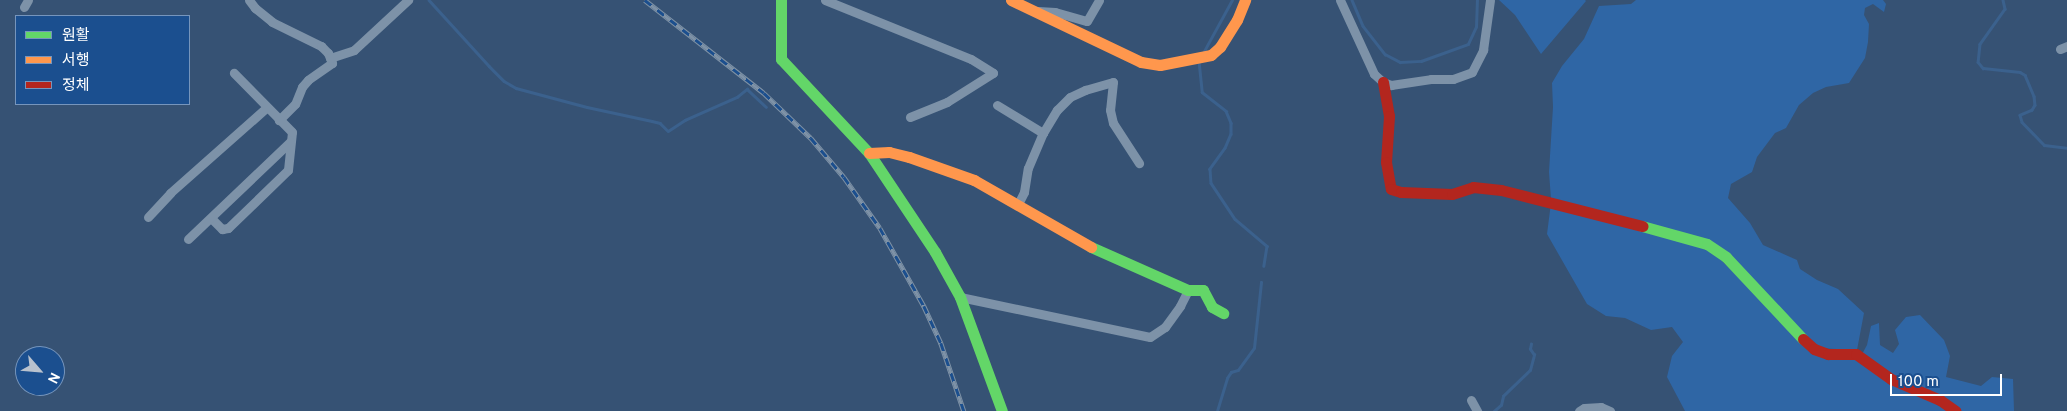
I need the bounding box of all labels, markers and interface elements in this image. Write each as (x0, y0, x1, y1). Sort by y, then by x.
legend (15, 15, 190, 105)
text: 원활 (62, 27, 90, 46)
text: 서행 (62, 52, 90, 71)
text: 정체 (62, 77, 90, 96)
north arrow (15, 346, 65, 396)
scale bar (1892, 364, 2004, 396)
text: N (43, 369, 63, 386)
text: 100 m (1898, 373, 1939, 392)

